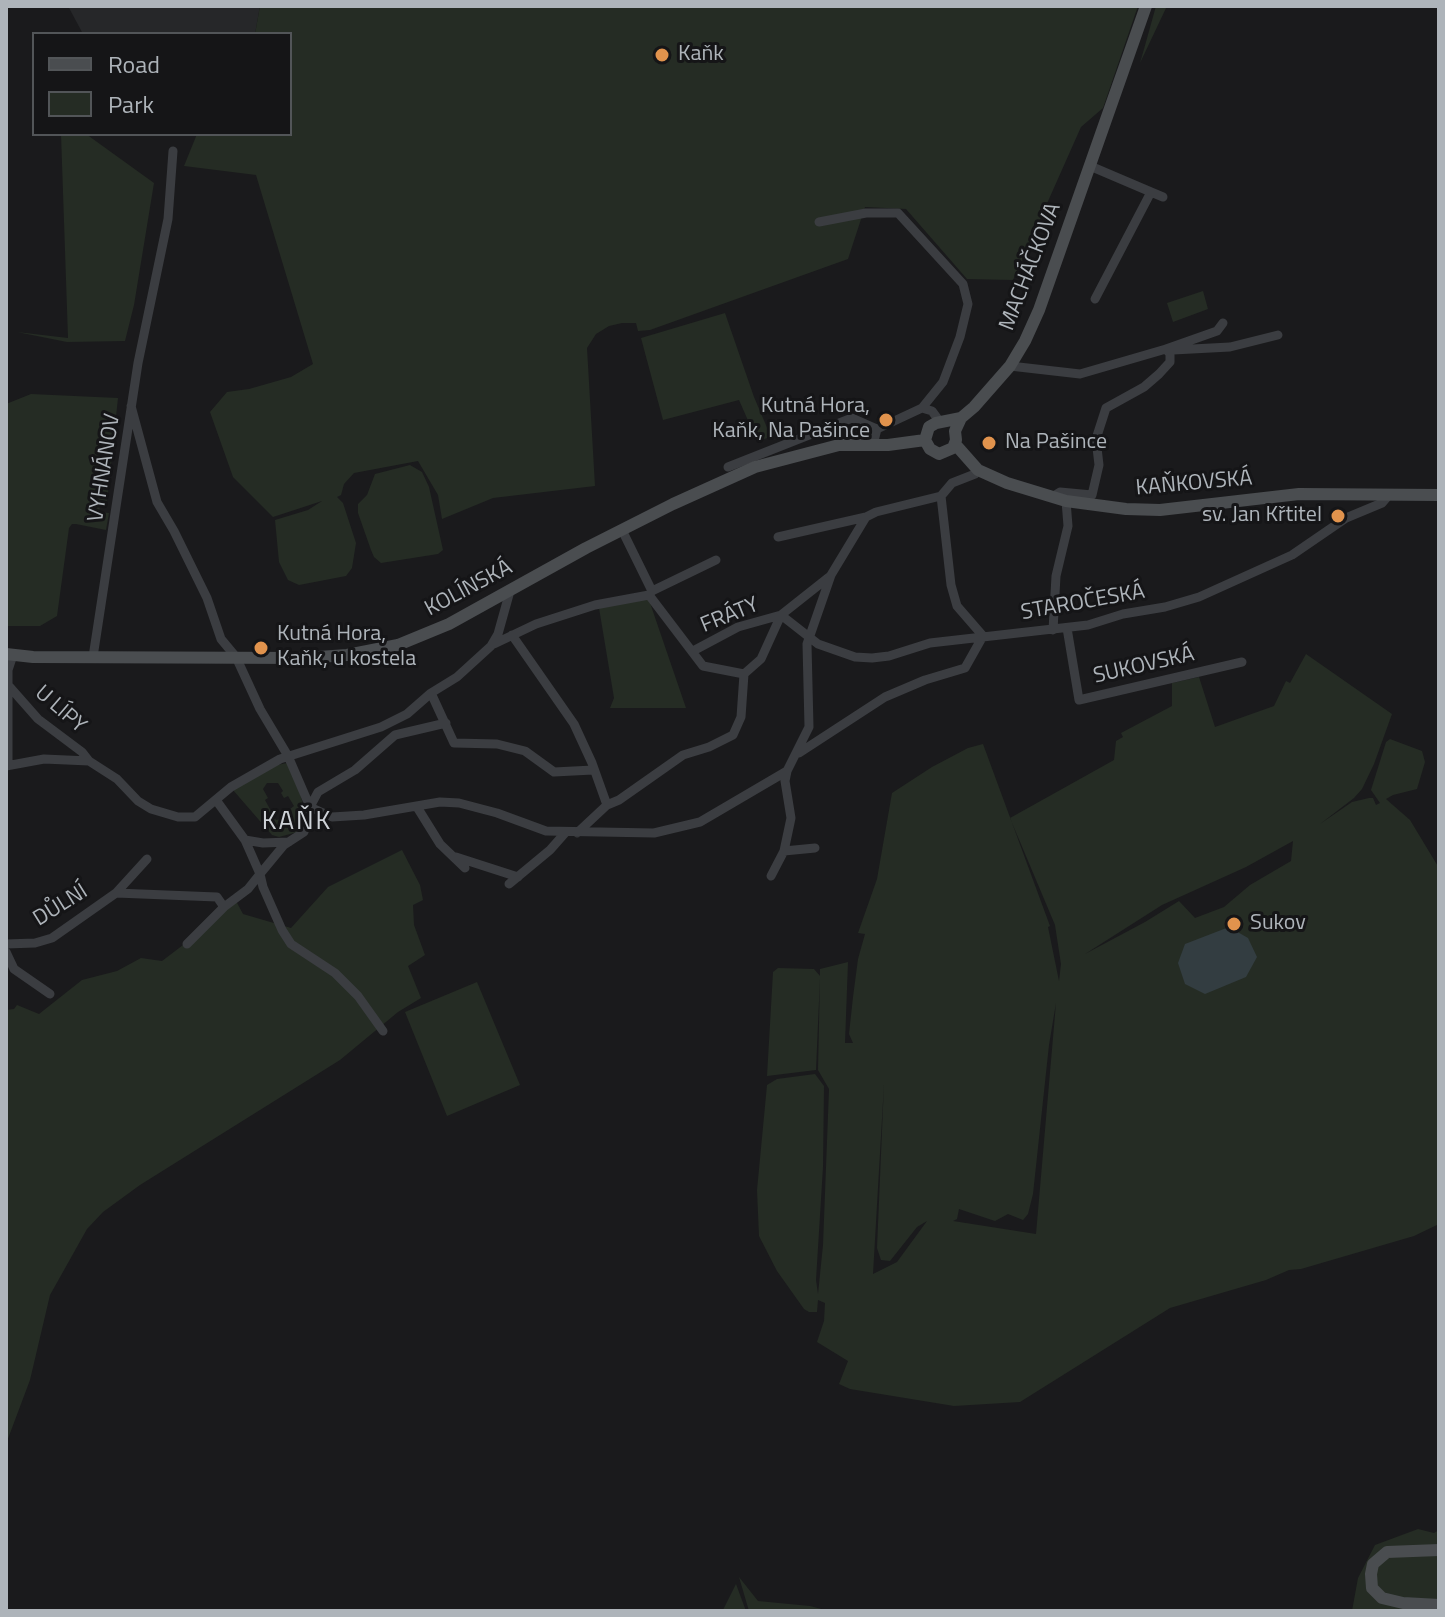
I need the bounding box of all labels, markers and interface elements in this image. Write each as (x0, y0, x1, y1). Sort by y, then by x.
legend (32, 32, 292, 136)
place label: Kaňk (678, 42, 724, 68)
text: Road (108, 46, 160, 82)
marker: Kaňk (653, 46, 671, 64)
text: Park (108, 86, 154, 122)
street label: MACHÁČKOVA (995, 199, 1067, 335)
place label: Kutná Hora, Kaňk, Na Pašince (712, 394, 870, 446)
marker: Kutná Hora, Kaňk, Na Pašince (877, 411, 895, 429)
street label: VYHNÁNOV (83, 412, 127, 524)
place label: Na Pašince (1005, 430, 1107, 456)
marker: Na Pašince (980, 434, 998, 452)
street label: KAŇKOVSKÁ (1135, 466, 1253, 502)
place label: sv. Jan Křtitel (1202, 503, 1322, 529)
marker: sv. Jan Křtitel (1329, 507, 1347, 525)
street label: KOLÍNSKÁ (421, 555, 517, 623)
street label: STAROČESKÁ (1019, 579, 1147, 627)
street label: FRÁTY (697, 592, 763, 640)
place label: Kutná Hora, Kaňk, u kostela (277, 622, 416, 674)
marker: Kutná Hora, Kaňk, u kostela (252, 639, 270, 657)
street label: SUKOVSKÁ (1091, 642, 1197, 690)
street label: U LÍPY (29, 681, 91, 739)
district label: KAŇK (262, 807, 332, 839)
street label: DŮLNÍ (29, 879, 93, 933)
place label: Sukov (1250, 911, 1306, 937)
marker: Sukov (1225, 915, 1243, 933)

